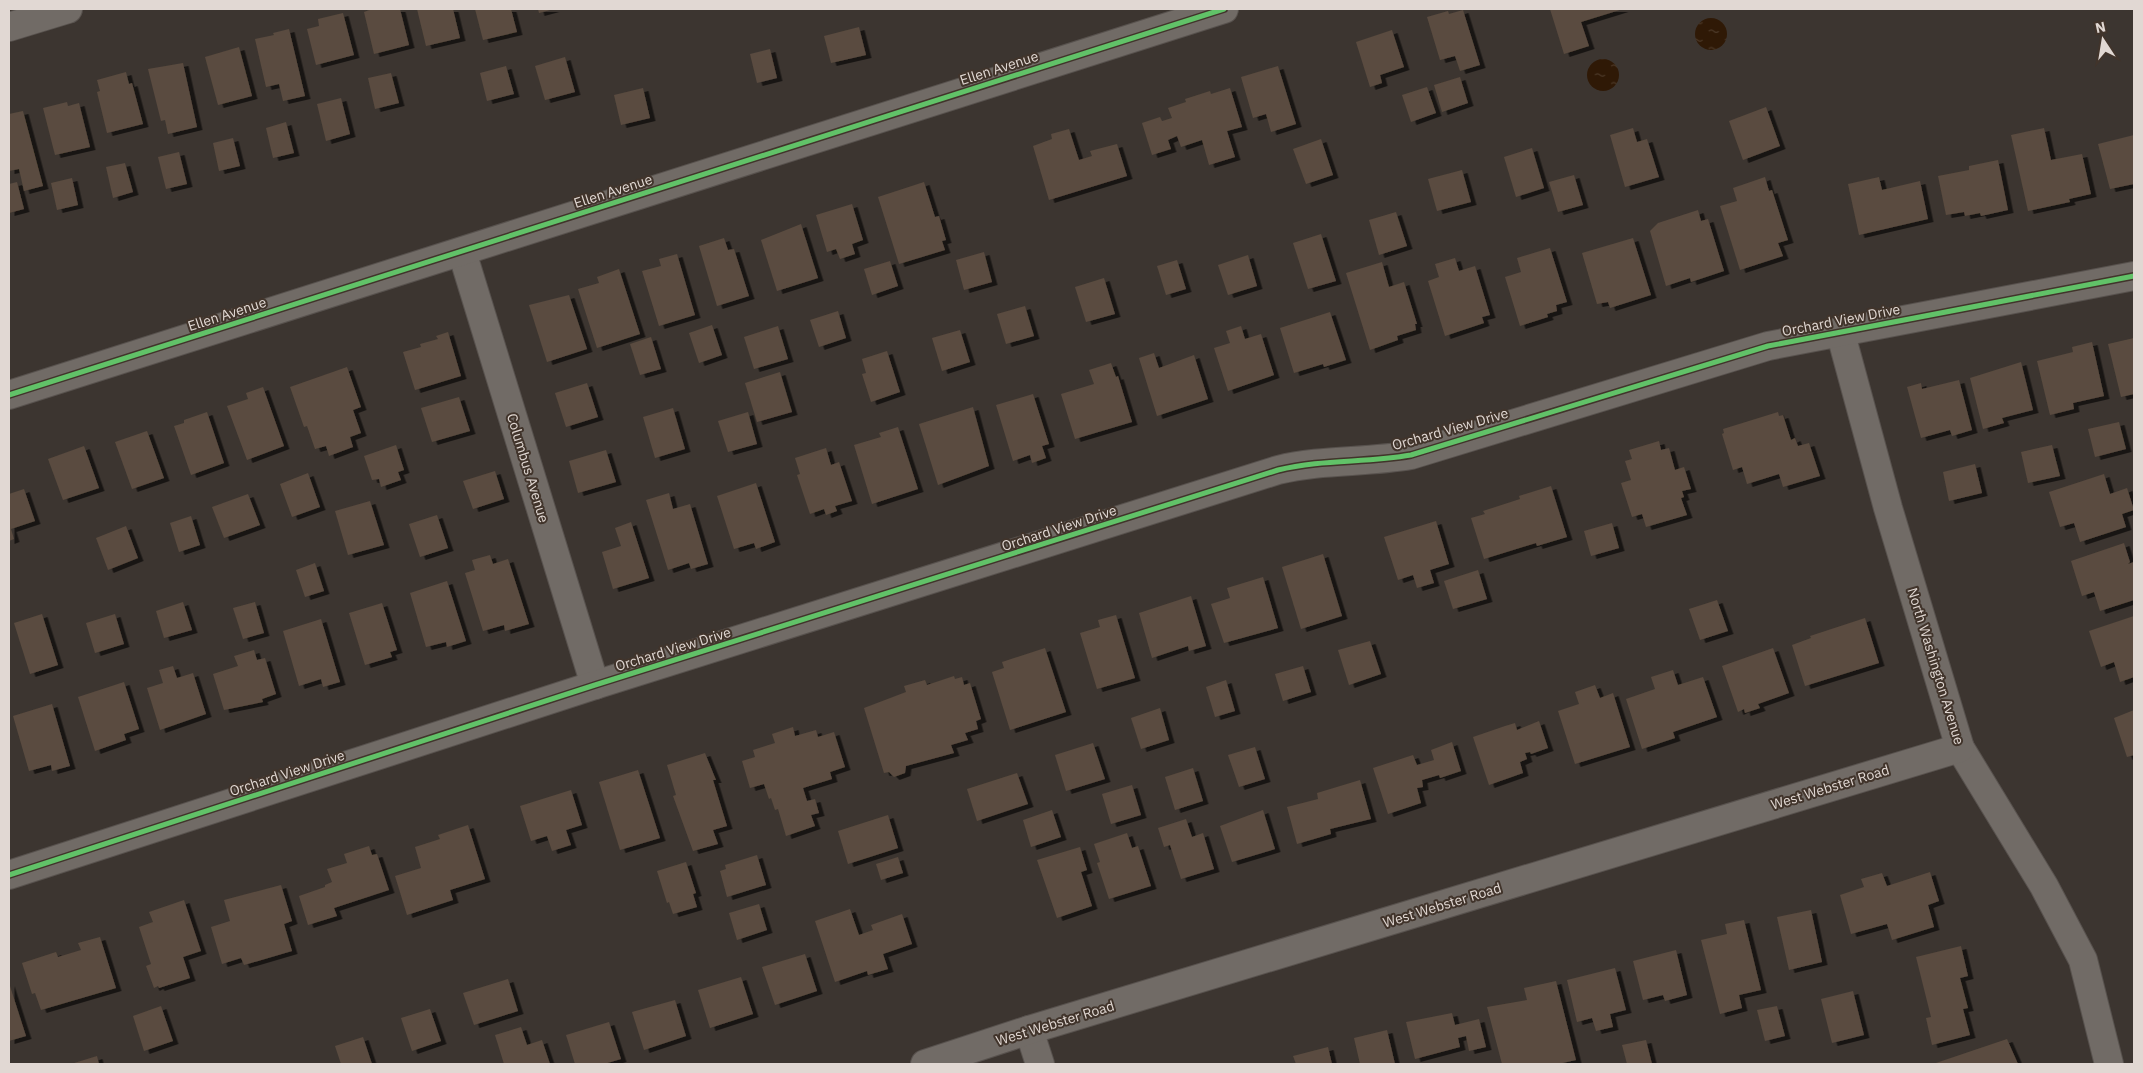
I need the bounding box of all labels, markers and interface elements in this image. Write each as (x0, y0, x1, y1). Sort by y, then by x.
north arrow (2078, 15, 2128, 65)
text: N (2093, 17, 2107, 37)
street label: Ellen Avenue (958, 47, 1041, 89)
street label: Ellen Avenue (572, 170, 655, 212)
street label: Ellen Avenue (186, 293, 269, 335)
street label: Orchard View Drive (1780, 300, 1902, 340)
street label: Orchard View Drive (1390, 404, 1511, 454)
street label: Columbus Avenue (503, 411, 553, 525)
street label: Orchard View Drive (999, 501, 1119, 555)
street label: North Washington Avenue (1904, 585, 1969, 747)
street label: Orchard View Drive (613, 623, 733, 675)
street label: Orchard View Drive (227, 746, 347, 800)
street label: West Webster Road (1769, 760, 1891, 814)
street label: West Webster Road (1381, 878, 1503, 932)
street label: West Webster Road (994, 996, 1116, 1050)

